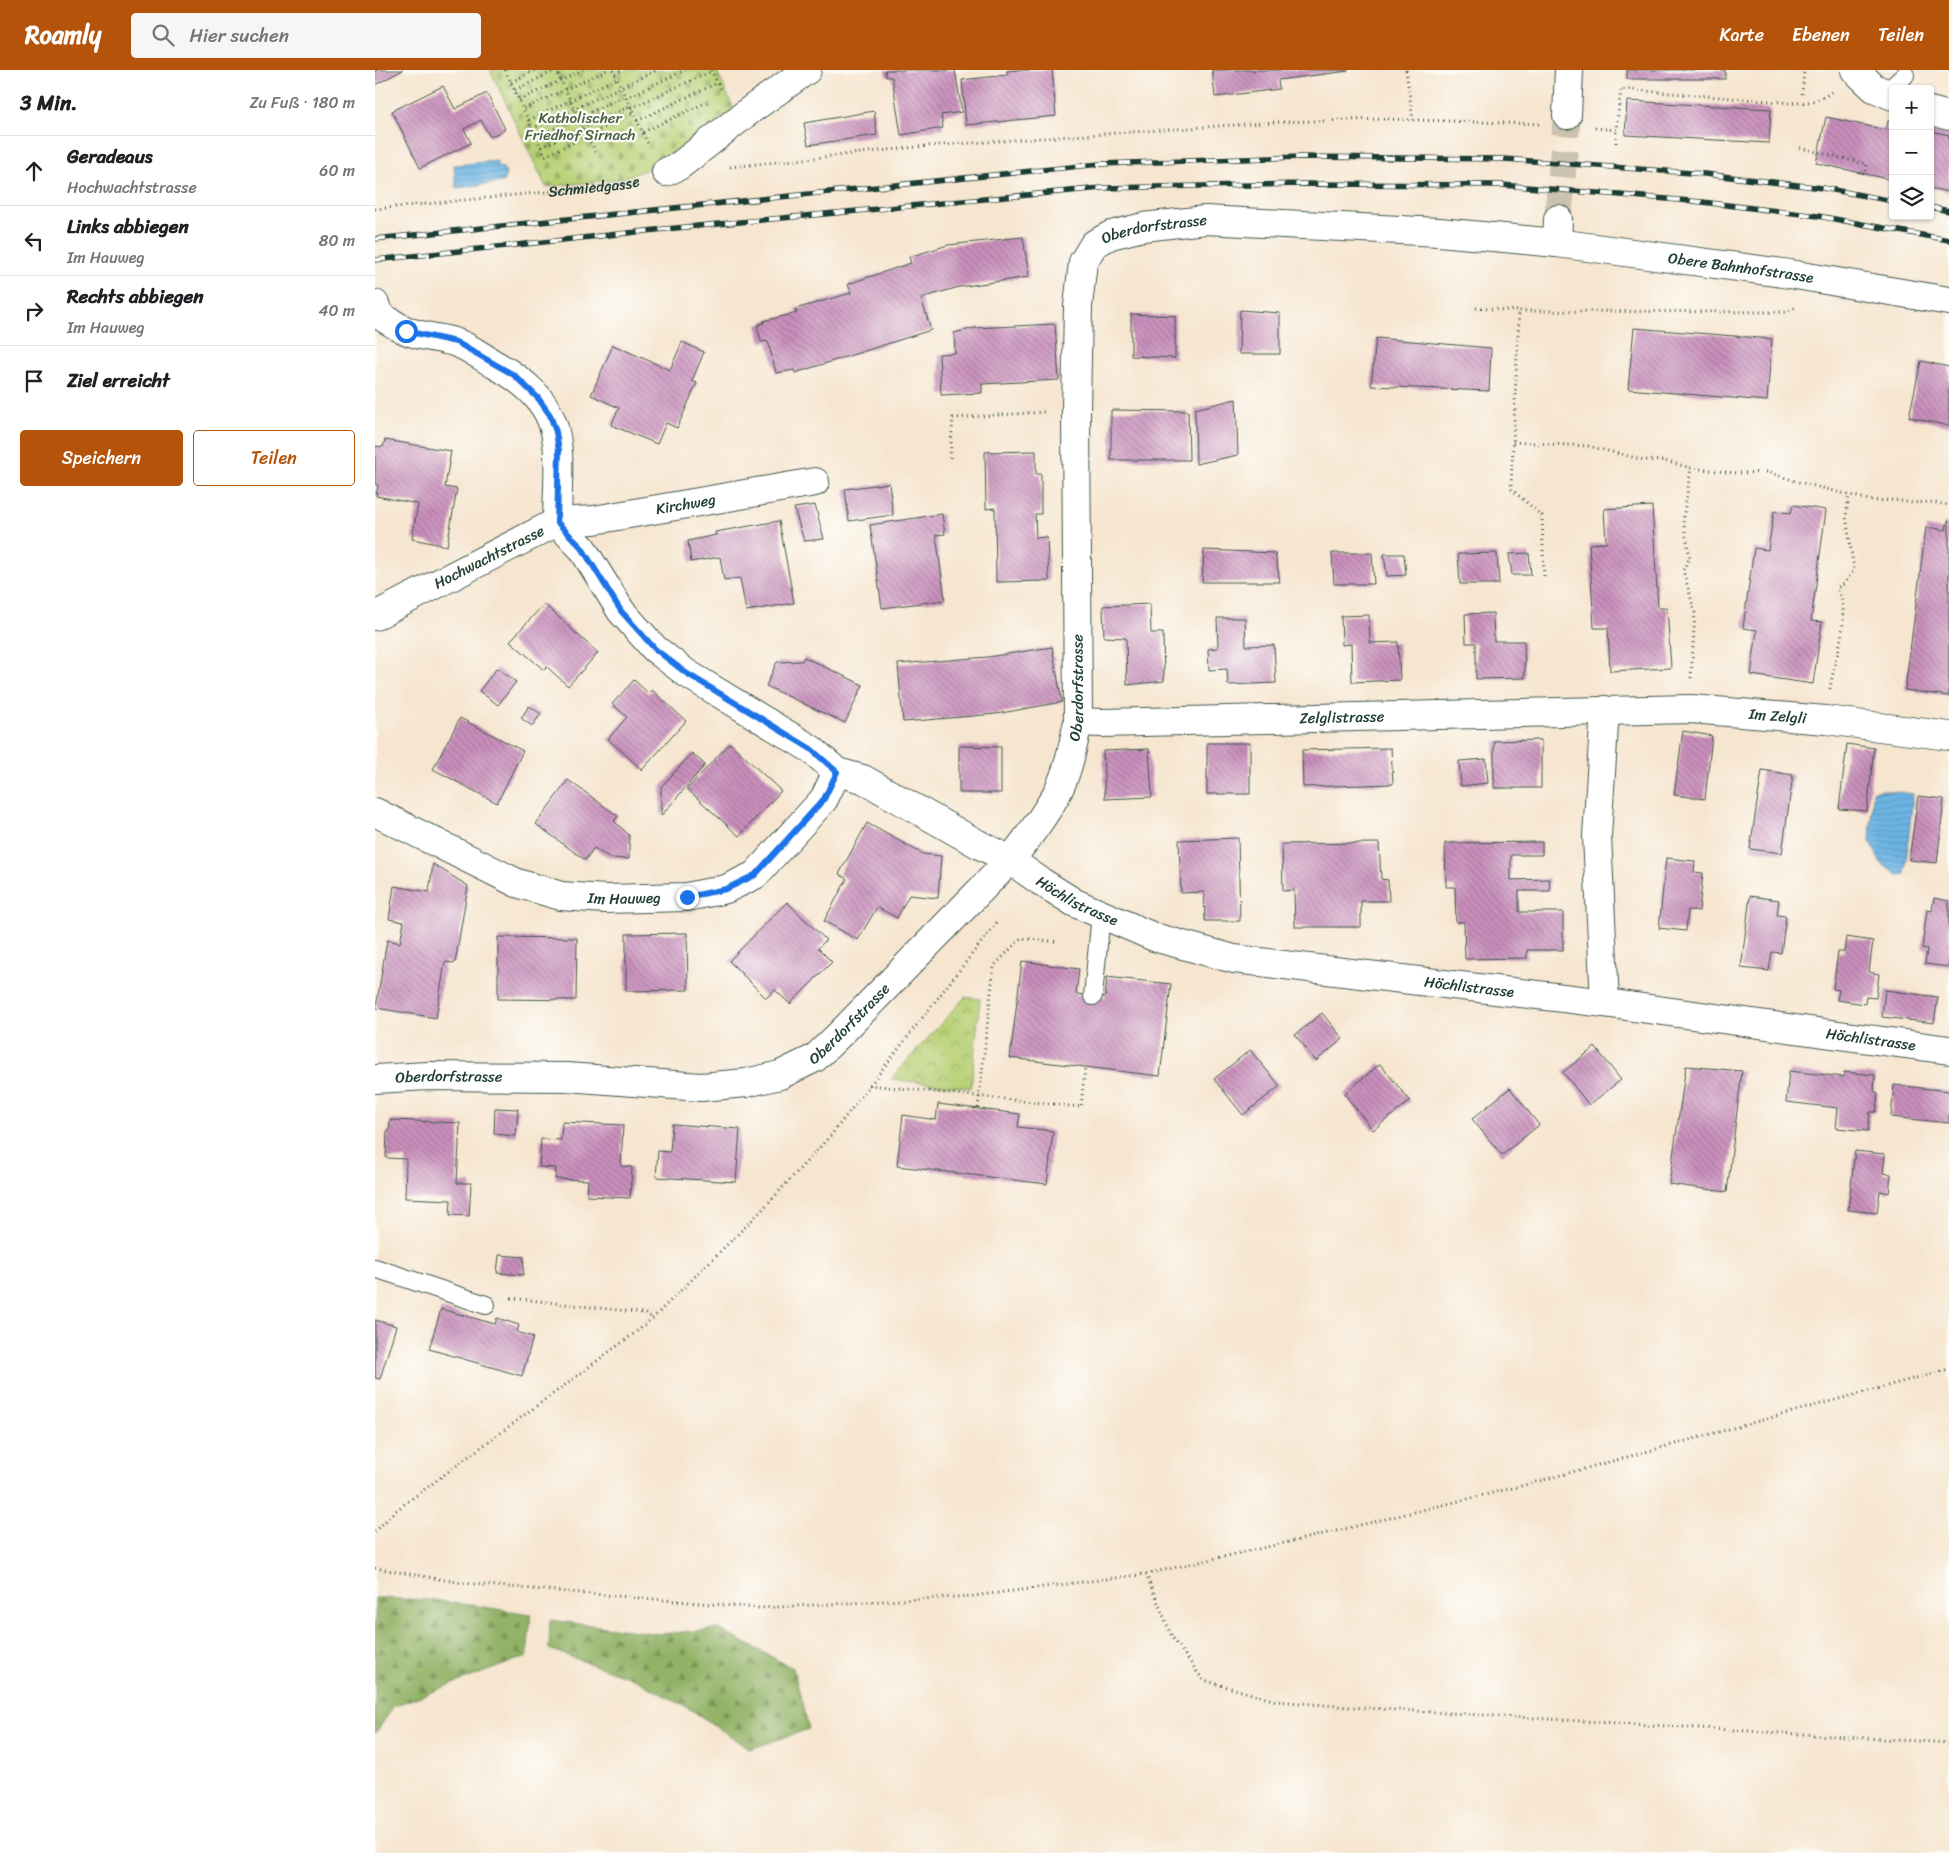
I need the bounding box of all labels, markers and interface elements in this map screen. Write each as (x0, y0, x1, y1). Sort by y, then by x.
search box (131, 13, 481, 58)
text: Roamly (25, 14, 101, 56)
text: Hier suchen (189, 19, 289, 52)
text: Karte (1720, 19, 1764, 51)
text: Ebenen (1792, 19, 1850, 51)
text: Teilen (1878, 19, 1924, 51)
icon: search (149, 21, 177, 49)
text: 3 Min. (20, 84, 78, 122)
map controls (1889, 85, 1934, 220)
button: + (1889, 85, 1934, 130)
text: Zu Fuß · 180 m (250, 88, 355, 117)
park label: Katholischer Friedhof Sirnach (525, 105, 635, 148)
button: − (1889, 130, 1934, 175)
text: Geradeaus (67, 140, 153, 173)
text: 60 m (319, 156, 355, 185)
icon: ahead (20, 157, 48, 185)
street label: Schmiedgasse (547, 168, 643, 205)
text: Hochwachtstrasse (67, 173, 197, 202)
button: layers (1889, 175, 1934, 220)
street label: Oberdorfstrasse (1096, 207, 1209, 251)
text: Links abbiegen (67, 210, 189, 243)
text: 80 m (319, 226, 355, 255)
icon: left (20, 227, 48, 255)
text: Im Hauweg (67, 243, 145, 272)
street label: Obere Bahnhofstrasse (1667, 245, 1816, 291)
text: Rechts abbiegen (67, 280, 204, 313)
text: 40 m (318, 296, 355, 325)
icon: right (20, 297, 48, 325)
text: Im Hauweg (67, 313, 145, 342)
route start (395, 320, 418, 343)
text: Ziel erreicht (67, 364, 170, 397)
icon: arrive (20, 367, 48, 395)
button: Speichern (20, 430, 183, 486)
button: Teilen (193, 430, 355, 486)
street label: Kirchweg (654, 486, 718, 522)
street label: Hochwachtstrasse (429, 518, 549, 596)
street label: Oberdorfstrasse (1061, 634, 1091, 744)
street label: Im Zelgli (1747, 701, 1808, 731)
street label: Zelglistrasse (1299, 703, 1385, 731)
street label: Höchlistrasse (1031, 868, 1122, 933)
street label: Im Hauweg (586, 885, 661, 912)
route end (676, 886, 699, 909)
street label: Höchlistrasse (1423, 969, 1516, 1005)
street label: Oberdorfstrasse (805, 976, 897, 1072)
street label: Höchlistrasse (1824, 1020, 1917, 1058)
street label: Oberdorfstrasse (395, 1063, 503, 1091)

